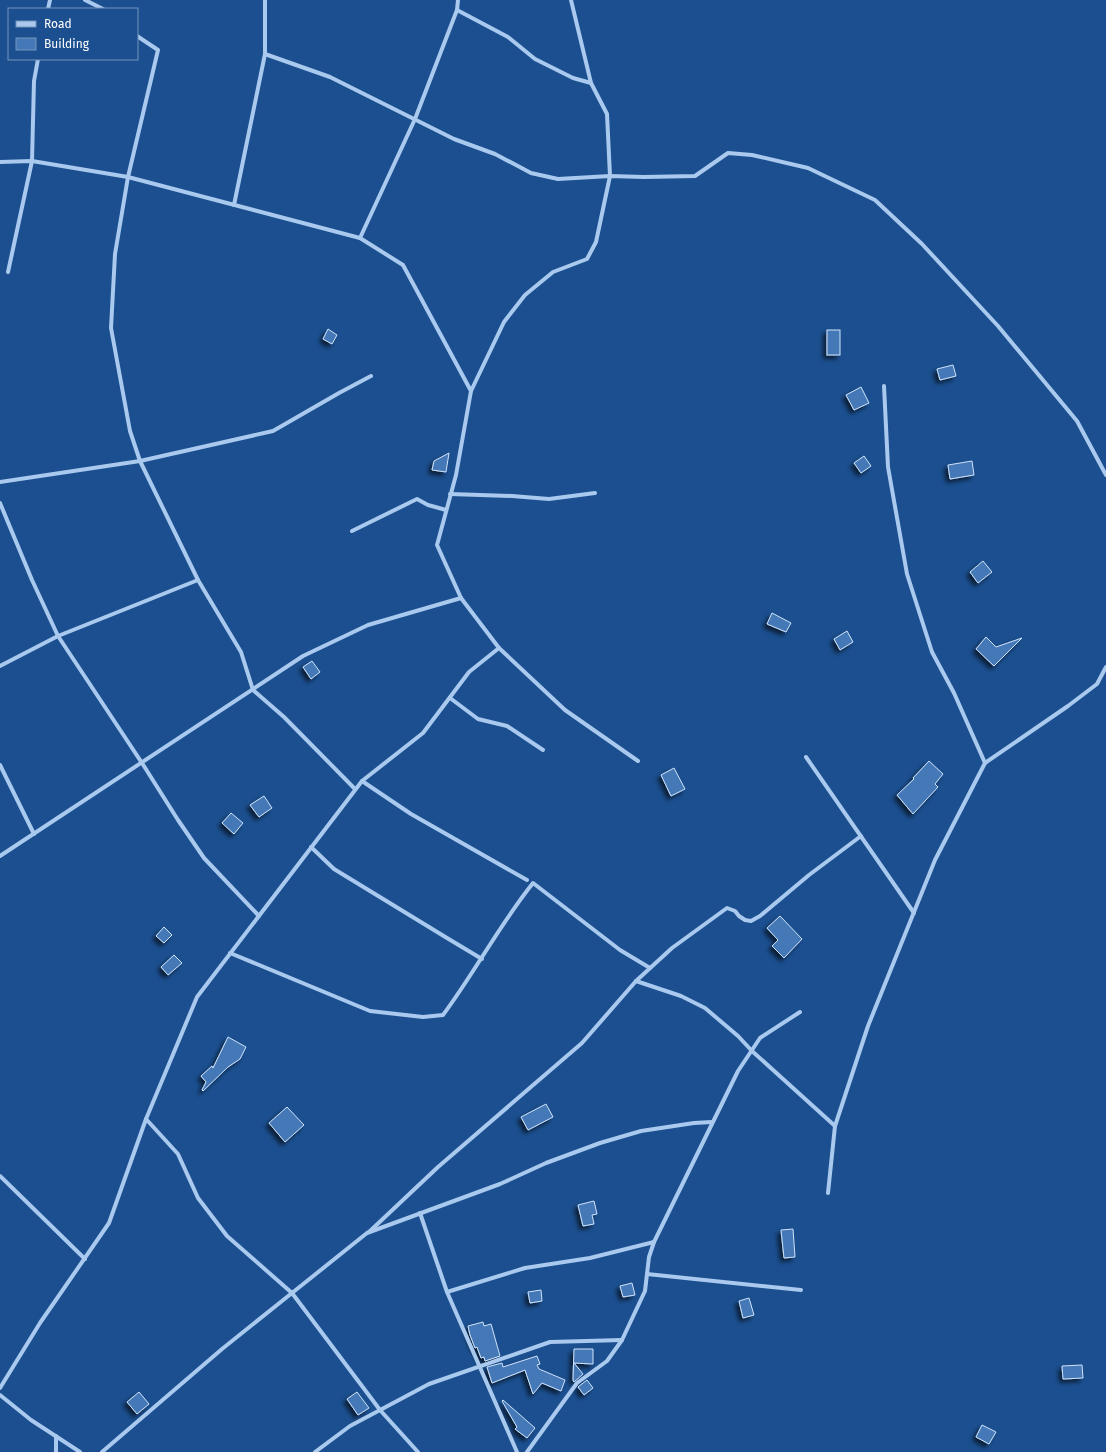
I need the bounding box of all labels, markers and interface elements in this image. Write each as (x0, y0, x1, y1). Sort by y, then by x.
legend (8, 8, 138, 60)
text: Road (44, 17, 72, 31)
text: Building (44, 37, 90, 51)

